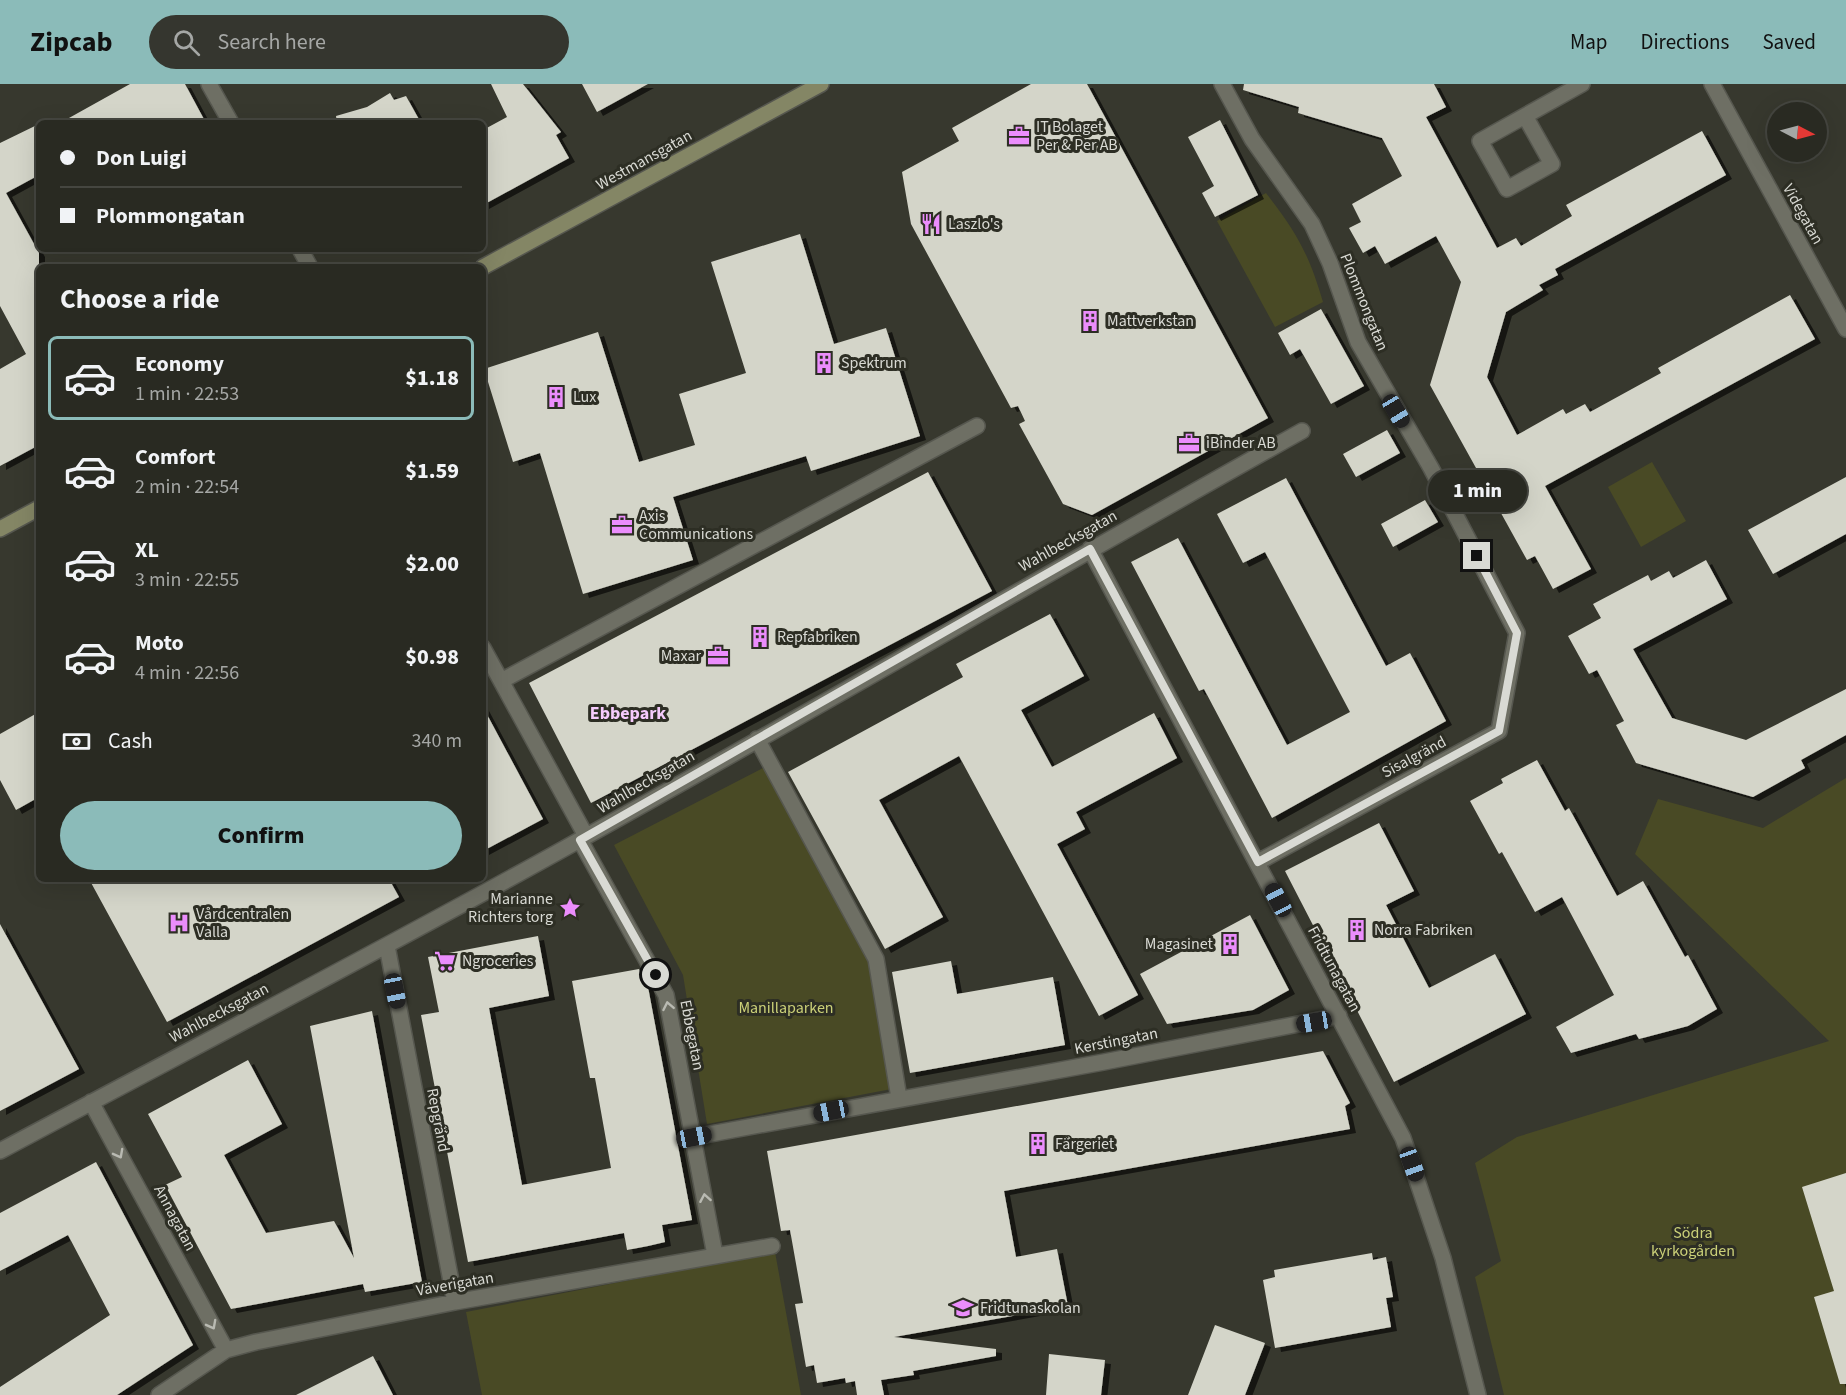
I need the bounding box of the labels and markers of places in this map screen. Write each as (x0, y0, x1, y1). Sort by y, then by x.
place label: IT Bolaget Per & Per AB (1036, 116, 1118, 156)
office icon: IT Bolaget Per & Per AB (1007, 124, 1031, 148)
restaurant icon: Laszlo's (919, 212, 943, 236)
place label: Laszlo's (948, 213, 1000, 235)
building icon: Mattverkstan (1078, 309, 1102, 333)
place label: Mattverkstan (1107, 310, 1194, 332)
building icon: Spektrum (812, 351, 836, 375)
place label: Spektrum (841, 352, 907, 374)
building icon: Lux (544, 385, 568, 409)
place label: Lux (573, 386, 596, 408)
office icon: iBinder AB (1177, 431, 1201, 455)
place label: iBinder AB (1206, 432, 1276, 454)
place label: Axis Communications (639, 505, 753, 545)
office icon: Axis Communications (610, 513, 634, 537)
building icon: Repfabriken (748, 625, 772, 649)
place label: Repfabriken (777, 626, 858, 648)
office icon: Maxar (706, 644, 730, 668)
place label: Maxar (661, 645, 701, 667)
place label: Marianne Richters torg (468, 888, 553, 928)
place icon: Marianne Richters torg (558, 896, 582, 920)
place label: Vårdcentralen Valla (196, 903, 289, 943)
hospital icon: Vårdcentralen Valla (167, 911, 191, 935)
building icon: Norra Fabriken (1345, 918, 1369, 942)
place label: Norra Fabriken (1374, 919, 1473, 941)
building icon: Magasinet (1218, 932, 1242, 956)
place label: Magasinet (1145, 933, 1214, 955)
supermarket icon: Ngroceries (433, 949, 457, 973)
place label: Ngroceries (462, 950, 534, 972)
building icon: Färgeriet (1026, 1132, 1050, 1156)
place label: Färgeriet (1055, 1133, 1115, 1155)
school or university icon: Fridtunaskolan (951, 1296, 975, 1320)
place label: Fridtunaskolan (980, 1297, 1081, 1319)

